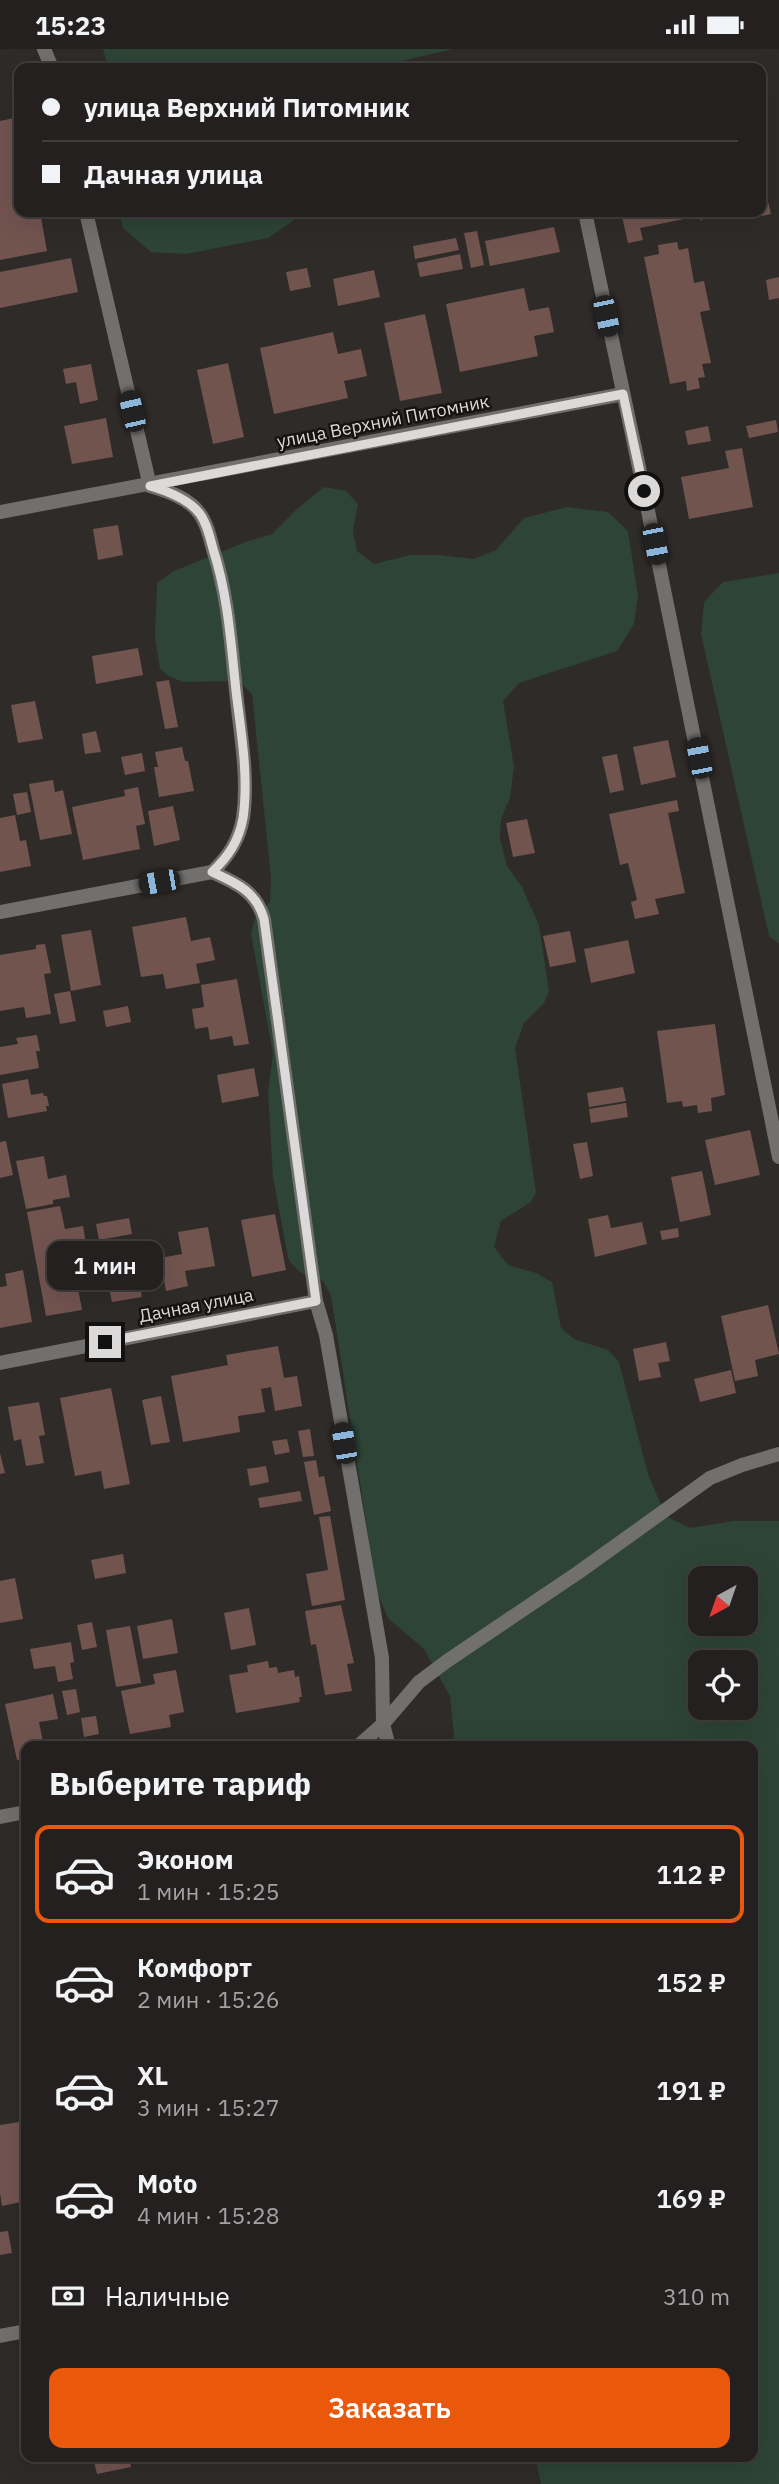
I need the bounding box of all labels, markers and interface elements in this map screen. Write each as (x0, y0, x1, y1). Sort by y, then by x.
text: 15:23 (35, 8, 106, 42)
text: улица Верхний Питомник (84, 90, 410, 124)
text: Дачная улица (84, 157, 263, 191)
car (592, 293, 621, 339)
car (118, 388, 147, 434)
street label: улица Верхний Питомник (275, 389, 491, 453)
route start (628, 475, 660, 507)
car (641, 521, 670, 567)
car (685, 735, 714, 781)
car (137, 868, 182, 896)
callout: 1 мин (47, 1241, 163, 1289)
text: 1 мин (73, 1250, 137, 1280)
street label: Дачная улица (137, 1283, 256, 1327)
route end (89, 1326, 121, 1358)
car (331, 1420, 358, 1466)
north arrow (688, 1566, 758, 1636)
map controls (688, 1566, 758, 1720)
button: locate (688, 1650, 758, 1720)
text: Выберите тариф (49, 1762, 311, 1804)
text: Эконом (137, 1842, 234, 1876)
icon: car (53, 1843, 116, 1906)
text: 112 ₽ (656, 1857, 726, 1891)
text: 1 мин · 15:25 (137, 1876, 280, 1906)
text: Комфорт (137, 1950, 252, 1984)
icon: car (53, 1951, 116, 2014)
text: 152 ₽ (656, 1965, 726, 1999)
text: 2 мин · 15:26 (137, 1984, 280, 2014)
text: XL (137, 2058, 168, 2092)
icon: car (53, 2059, 116, 2122)
text: 191 ₽ (656, 2073, 726, 2107)
text: 3 мин · 15:27 (137, 2092, 280, 2122)
text: Moto (137, 2166, 197, 2200)
icon: car (53, 2167, 116, 2230)
text: 169 ₽ (656, 2181, 726, 2215)
text: 4 мин · 15:28 (137, 2200, 280, 2230)
icon: cash (49, 2277, 87, 2315)
text: Наличные (105, 2279, 230, 2313)
text: 310 m (663, 2281, 730, 2311)
button: Заказать (49, 2368, 730, 2448)

